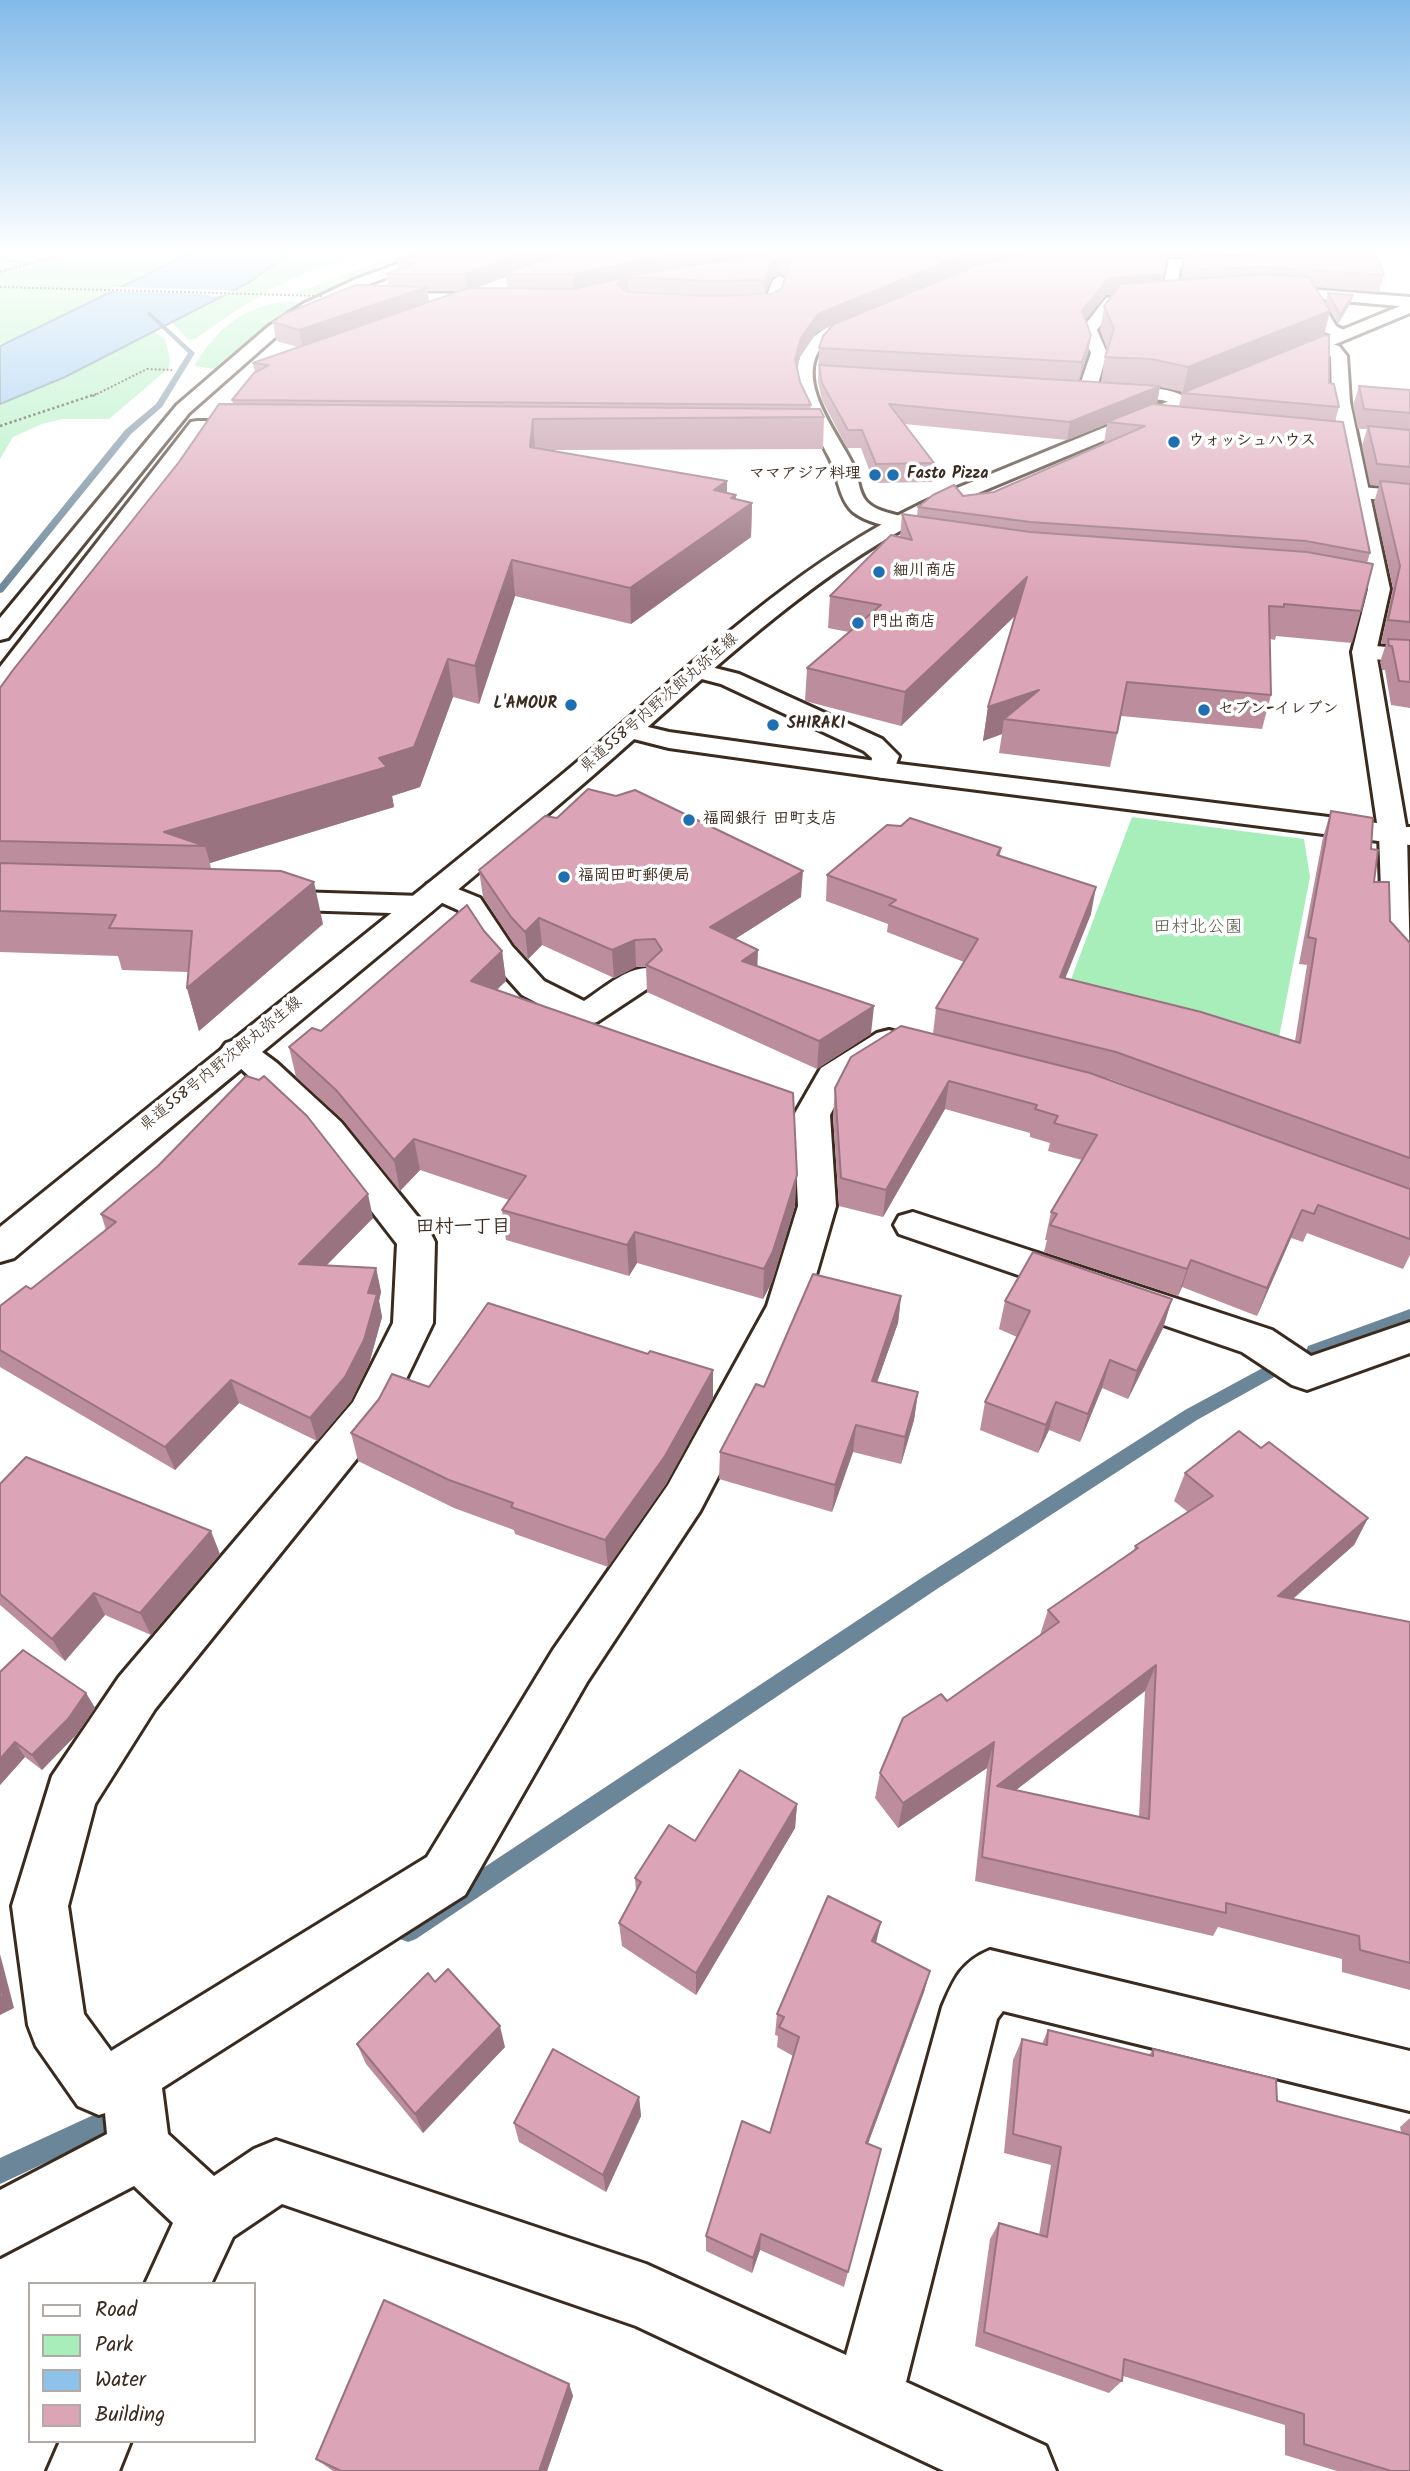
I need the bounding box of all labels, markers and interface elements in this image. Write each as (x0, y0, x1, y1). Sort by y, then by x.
place label: ウォッシュハウス (1188, 432, 1316, 452)
marker: ウォッシュハウス (1166, 434, 1182, 450)
place label: ママアジア料理 (749, 465, 861, 485)
place label: Fasto Pizza (907, 465, 988, 485)
marker: ママアジア料理 (867, 467, 883, 483)
marker: Fasto Pizza (885, 467, 901, 483)
place label: 細川商店 (893, 562, 957, 582)
marker: 細川商店 (871, 564, 887, 580)
place label: 門出商店 (872, 613, 936, 633)
marker: 門出商店 (850, 615, 866, 631)
street label: 県道558号内野次郎丸弥生線 (577, 630, 743, 778)
place label: L'AMOUR (494, 695, 557, 715)
marker: L'AMOUR (563, 697, 579, 713)
place label: セブン-イレブン (1218, 700, 1338, 720)
marker: セブン-イレブン (1196, 702, 1212, 718)
place label: SHIRAKI (787, 715, 845, 735)
marker: SHIRAKI (765, 717, 781, 733)
place label: 福岡銀行 田町支店 (703, 810, 837, 830)
marker: 福岡銀行 田町支店 (681, 812, 697, 828)
place label: 福岡田町郵便局 (578, 867, 690, 887)
marker: 福岡田町郵便局 (556, 869, 572, 885)
park label: 田村北公園 (1153, 918, 1243, 940)
street label: 県道558号内野次郎丸弥生線 (137, 994, 307, 1136)
district label: 田村一丁目 (416, 1218, 510, 1240)
legend (28, 2282, 256, 2443)
text: Road (95, 2294, 137, 2327)
text: Park (95, 2329, 133, 2362)
text: Water (95, 2364, 146, 2397)
text: Building (95, 2399, 165, 2432)

